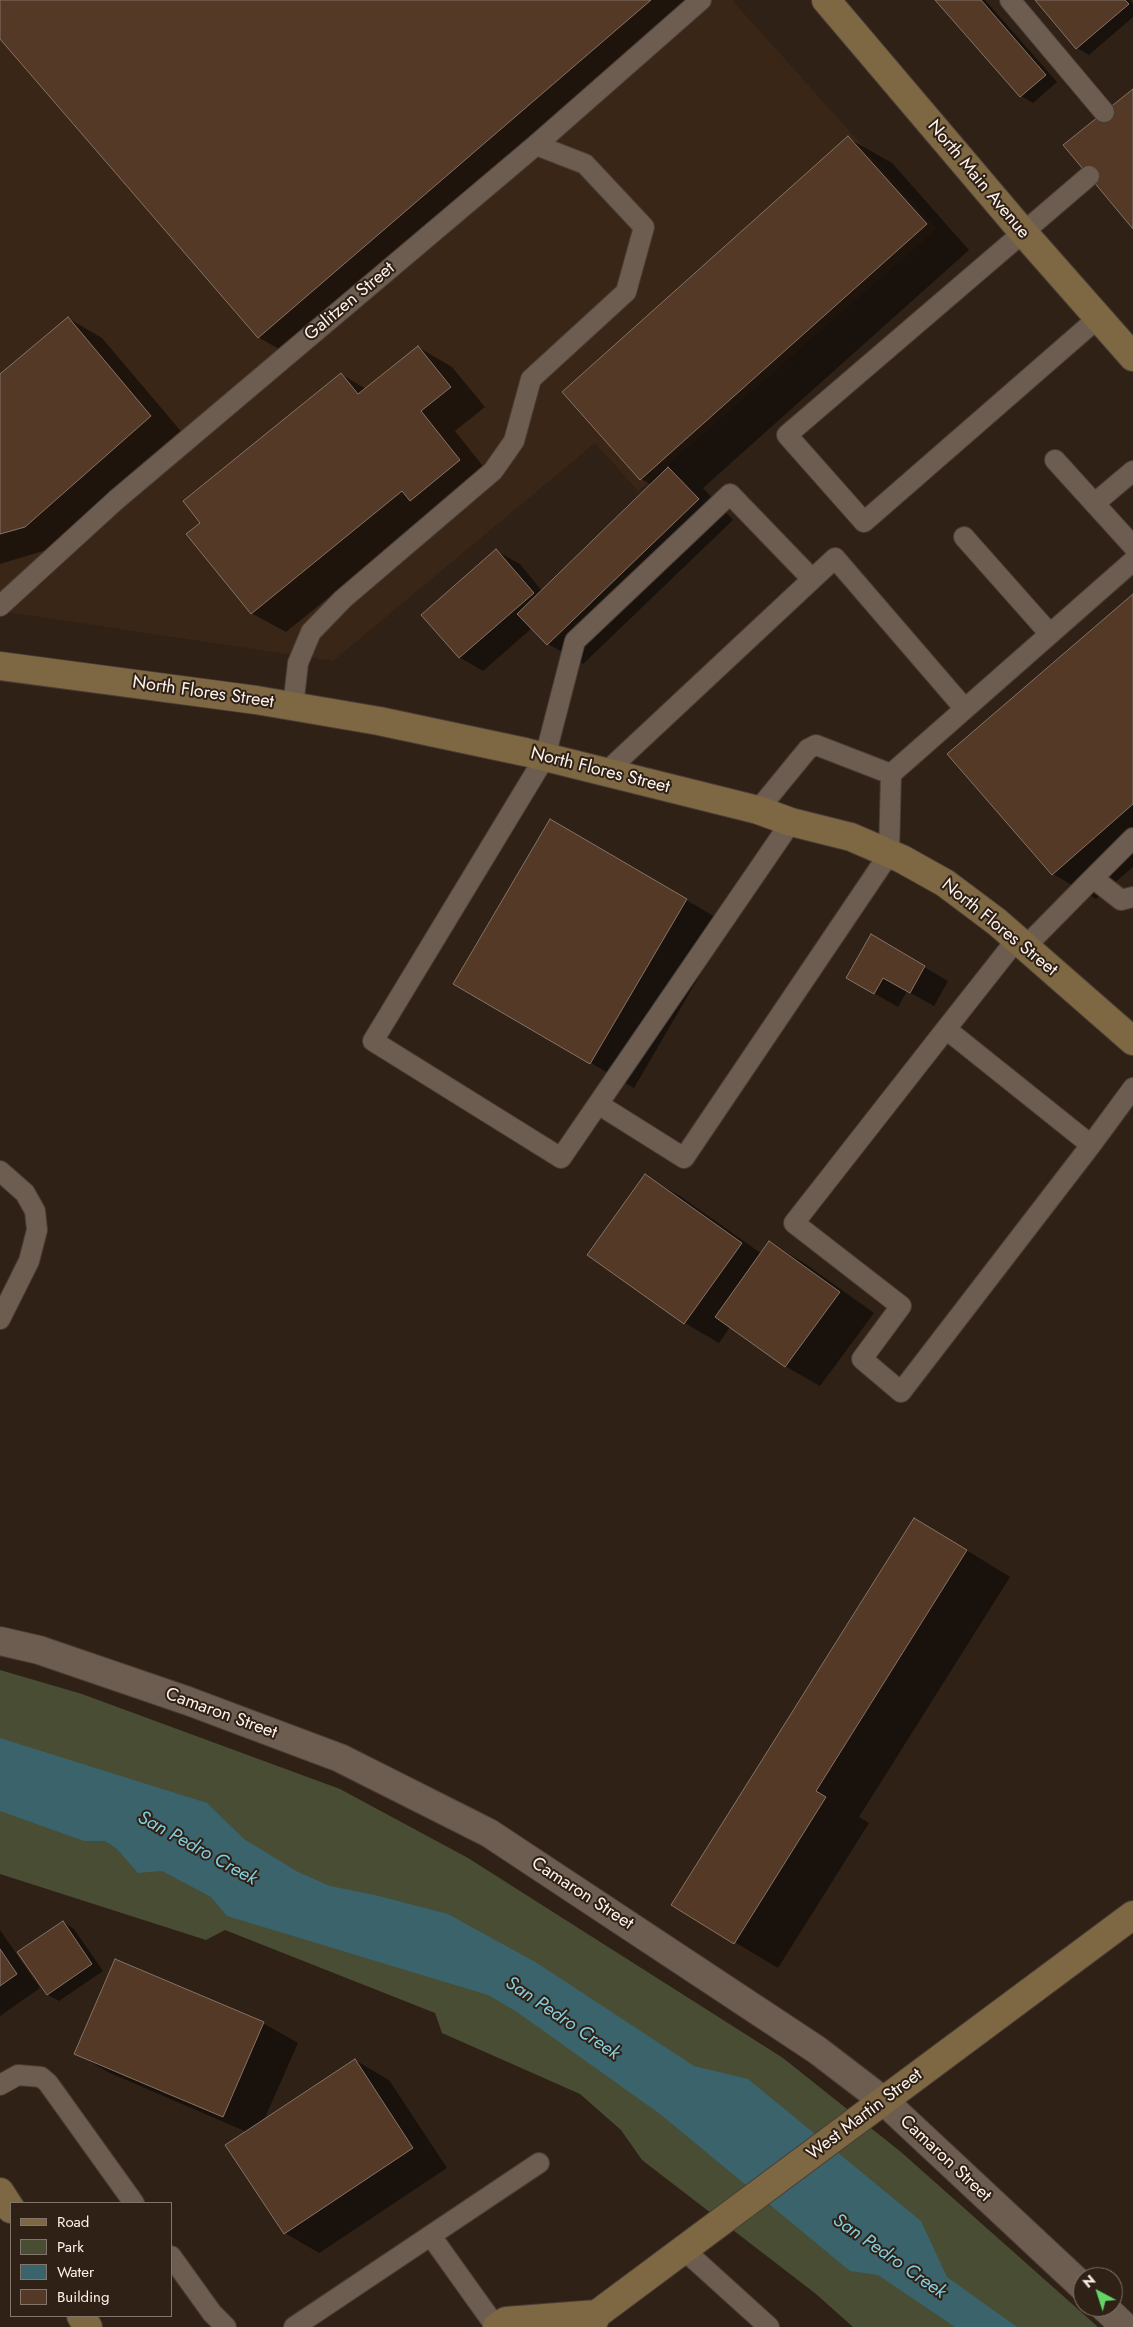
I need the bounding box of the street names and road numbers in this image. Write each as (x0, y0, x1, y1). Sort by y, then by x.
street label: North Main Avenue (922, 116, 1034, 244)
street label: Galitzen Street (301, 258, 399, 346)
street label: North Flores Street (131, 672, 275, 714)
street label: North Flores Street (528, 743, 672, 799)
street label: North Flores Street (937, 875, 1061, 981)
street label: Camaron Street (162, 1684, 280, 1744)
street label: Camaron Street (527, 1853, 637, 1935)
street label: West Martin Street (803, 2065, 927, 2165)
street label: Camaron Street (895, 2111, 995, 2207)

